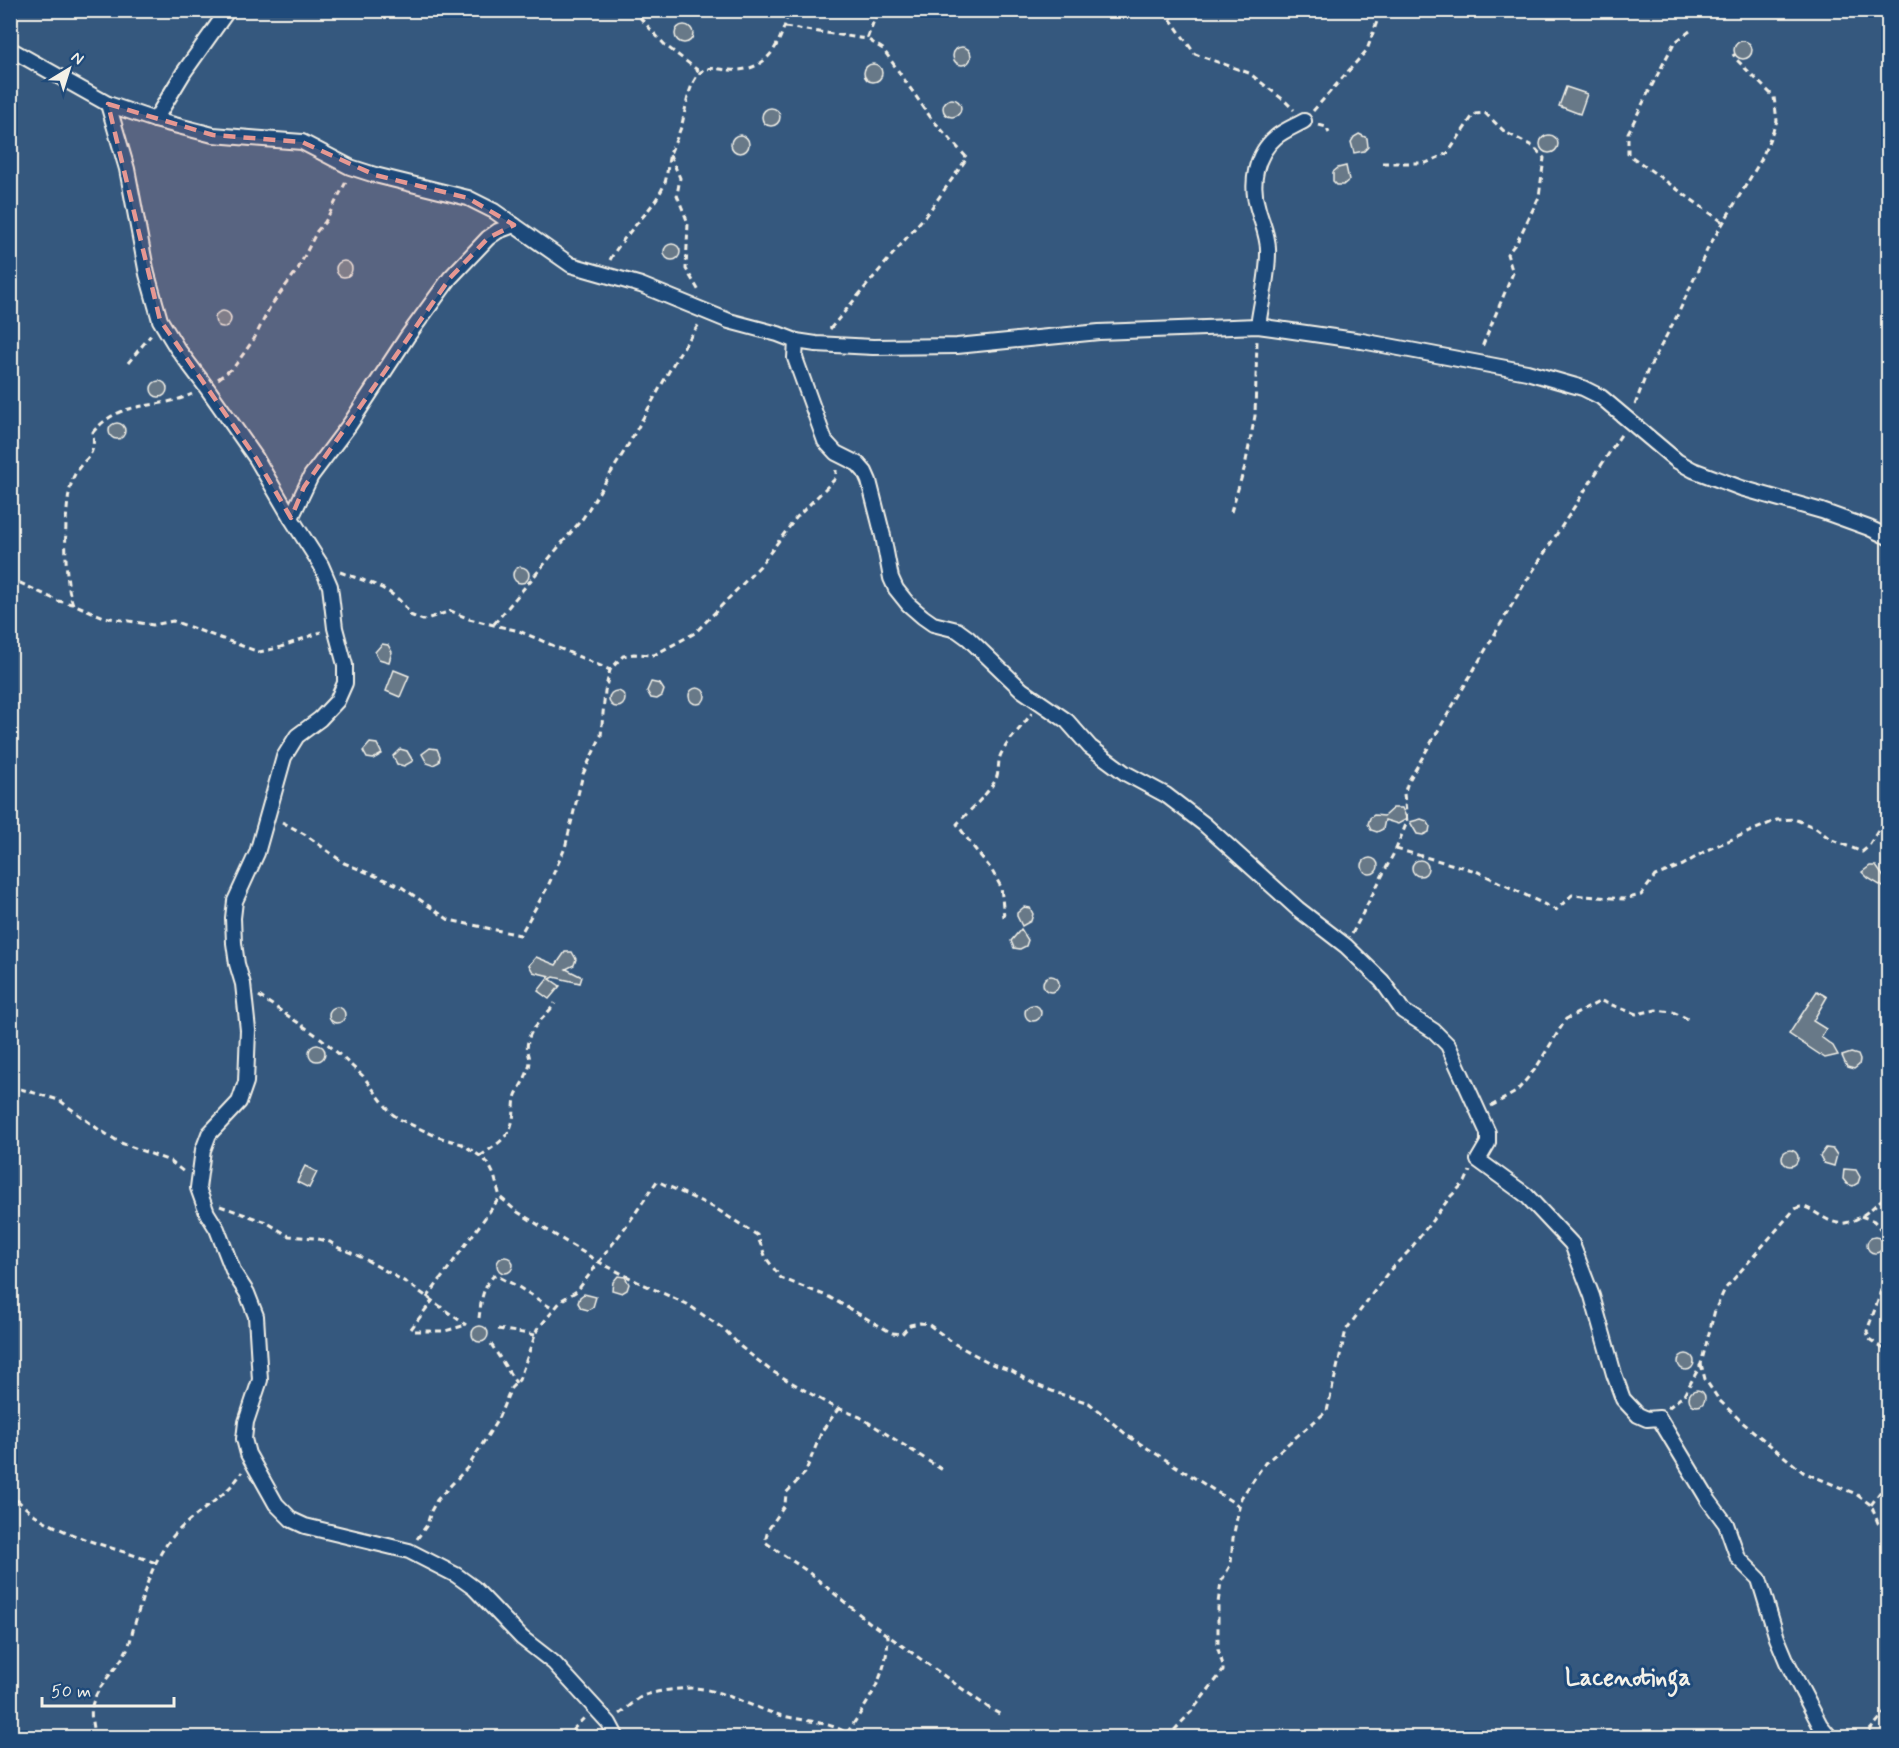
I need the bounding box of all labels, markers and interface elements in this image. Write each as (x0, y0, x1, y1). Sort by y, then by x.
north arrow (39, 39, 99, 99)
text: N (67, 47, 88, 70)
district label: Lacenotinga (1565, 1663, 1691, 1697)
scale bar (42, 1670, 174, 1708)
text: 50 m (51, 1680, 91, 1704)

